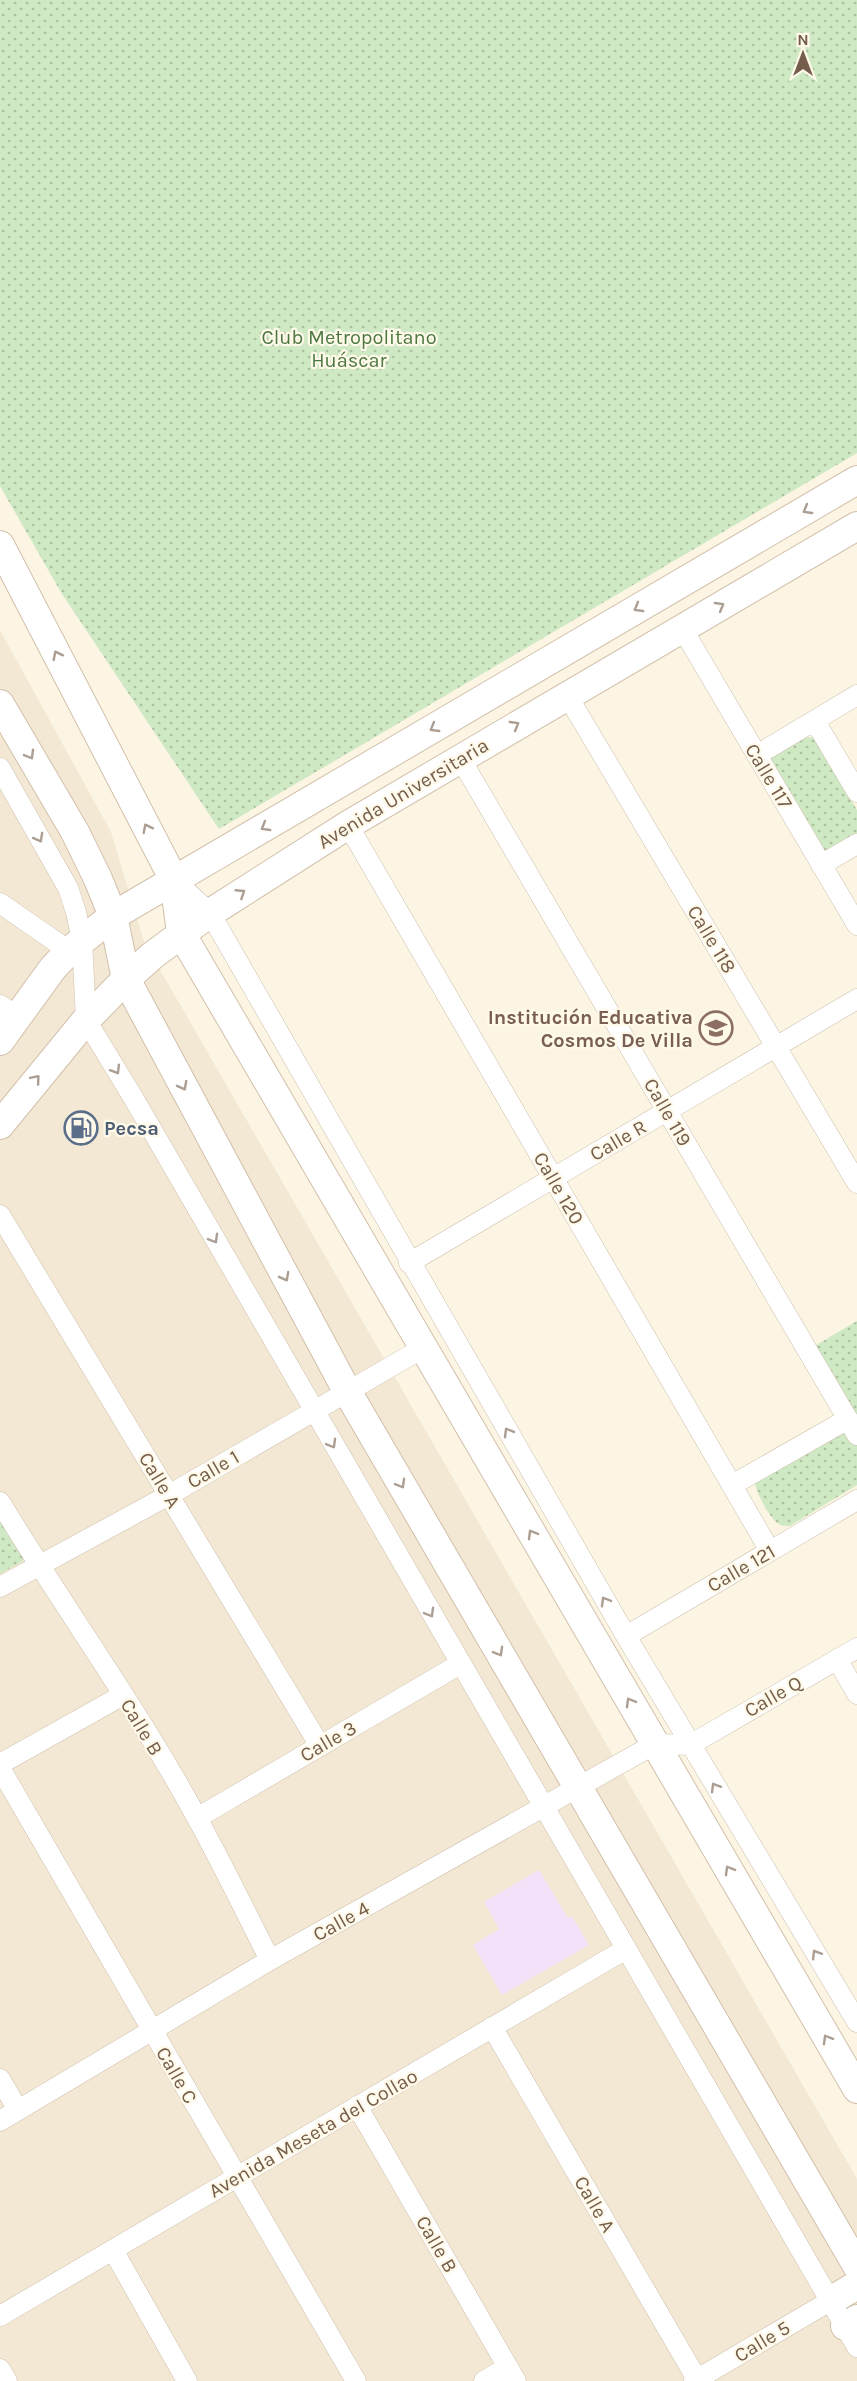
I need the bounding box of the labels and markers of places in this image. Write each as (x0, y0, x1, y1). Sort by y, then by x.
place label: Institución Educativa Cosmos De Villa (488, 1006, 693, 1052)
school or university icon: Institución Educativa Cosmos De Villa (698, 1010, 734, 1046)
fuel station icon: Pecsa (63, 1110, 99, 1146)
place label: Pecsa (104, 1117, 159, 1140)

